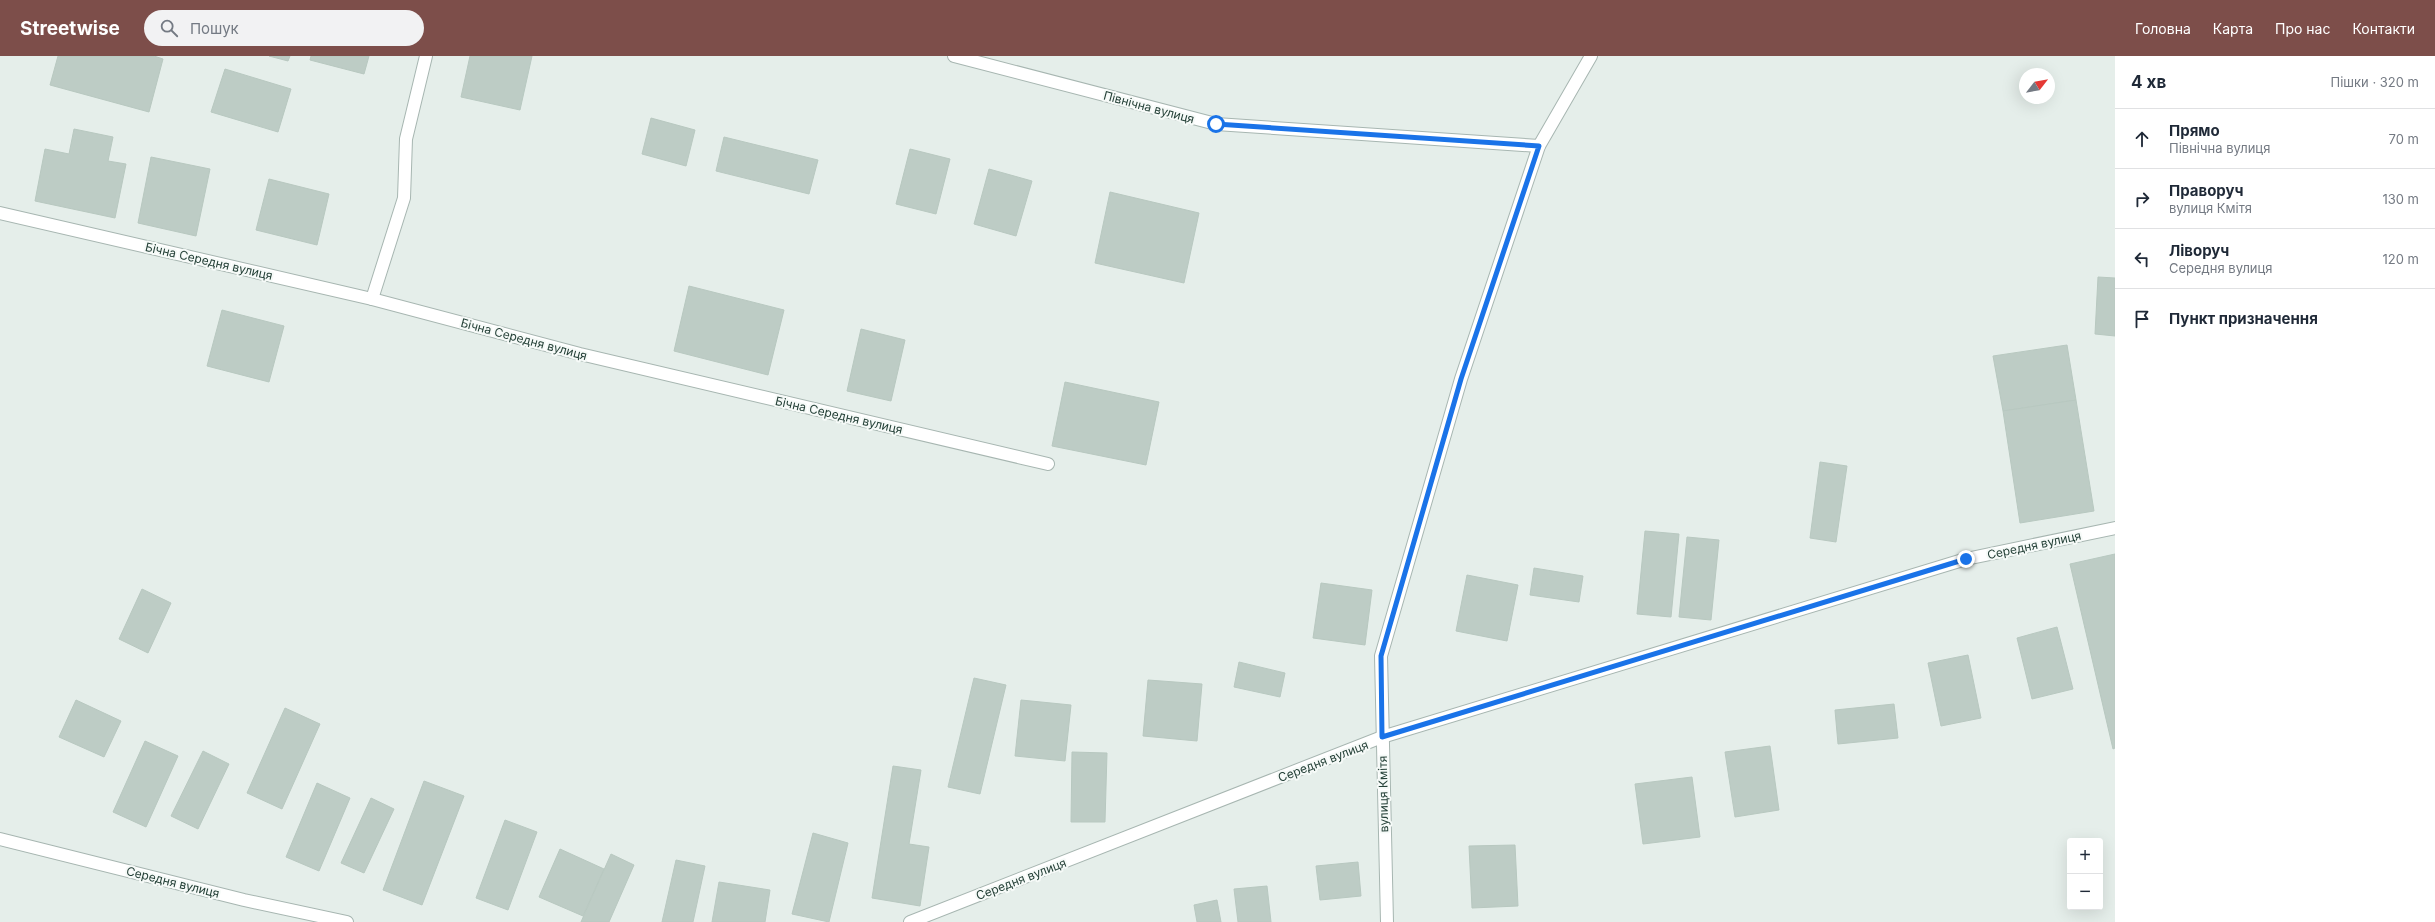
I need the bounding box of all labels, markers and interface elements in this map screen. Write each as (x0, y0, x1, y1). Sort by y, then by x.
search box (144, 10, 424, 46)
text: Streetwise (20, 17, 120, 40)
icon: search (158, 17, 180, 39)
text: Пошук (190, 19, 239, 38)
text: Головна (2135, 20, 2191, 37)
text: Карта (2213, 20, 2253, 37)
text: Про нас (2275, 20, 2330, 37)
text: Контакти (2352, 20, 2415, 37)
north arrow (2019, 68, 2055, 104)
text: 4 хв (2131, 72, 2166, 92)
text: Пішки · 320 m (2331, 74, 2419, 90)
street label: Північна вулиця (1102, 88, 1196, 126)
route start (1207, 115, 1225, 133)
text: Прямо (2169, 121, 2220, 140)
icon: ahead (2131, 128, 2153, 150)
text: 70 m (2389, 131, 2419, 147)
text: Північна вулиця (2169, 140, 2270, 156)
text: Праворуч (2169, 181, 2243, 200)
icon: right (2131, 188, 2153, 210)
text: 130 m (2382, 191, 2419, 207)
text: вулиця Кмітя (2169, 200, 2252, 216)
street label: Бічна Середня вулиця (144, 239, 274, 283)
text: Ліворуч (2169, 241, 2229, 260)
icon: left (2131, 248, 2153, 270)
text: 120 m (2383, 251, 2419, 267)
text: Середня вулиця (2169, 260, 2273, 276)
icon: arrive (2131, 308, 2153, 330)
text: Пункт призначення (2169, 309, 2318, 328)
street label: Бічна Середня вулиця (459, 315, 589, 363)
street label: Бічна Середня вулиця (774, 393, 904, 437)
street label: Середня вулиця (1986, 528, 2082, 562)
route end (1957, 550, 1975, 568)
street label: Середня вулиця (1276, 737, 1370, 785)
street label: вулиця Кмітя (1375, 756, 1391, 832)
map controls (2067, 838, 2103, 910)
button: + (2067, 838, 2103, 874)
street label: Середня вулиця (974, 855, 1068, 903)
street label: Середня вулиця (125, 863, 221, 901)
button: − (2067, 874, 2103, 910)

